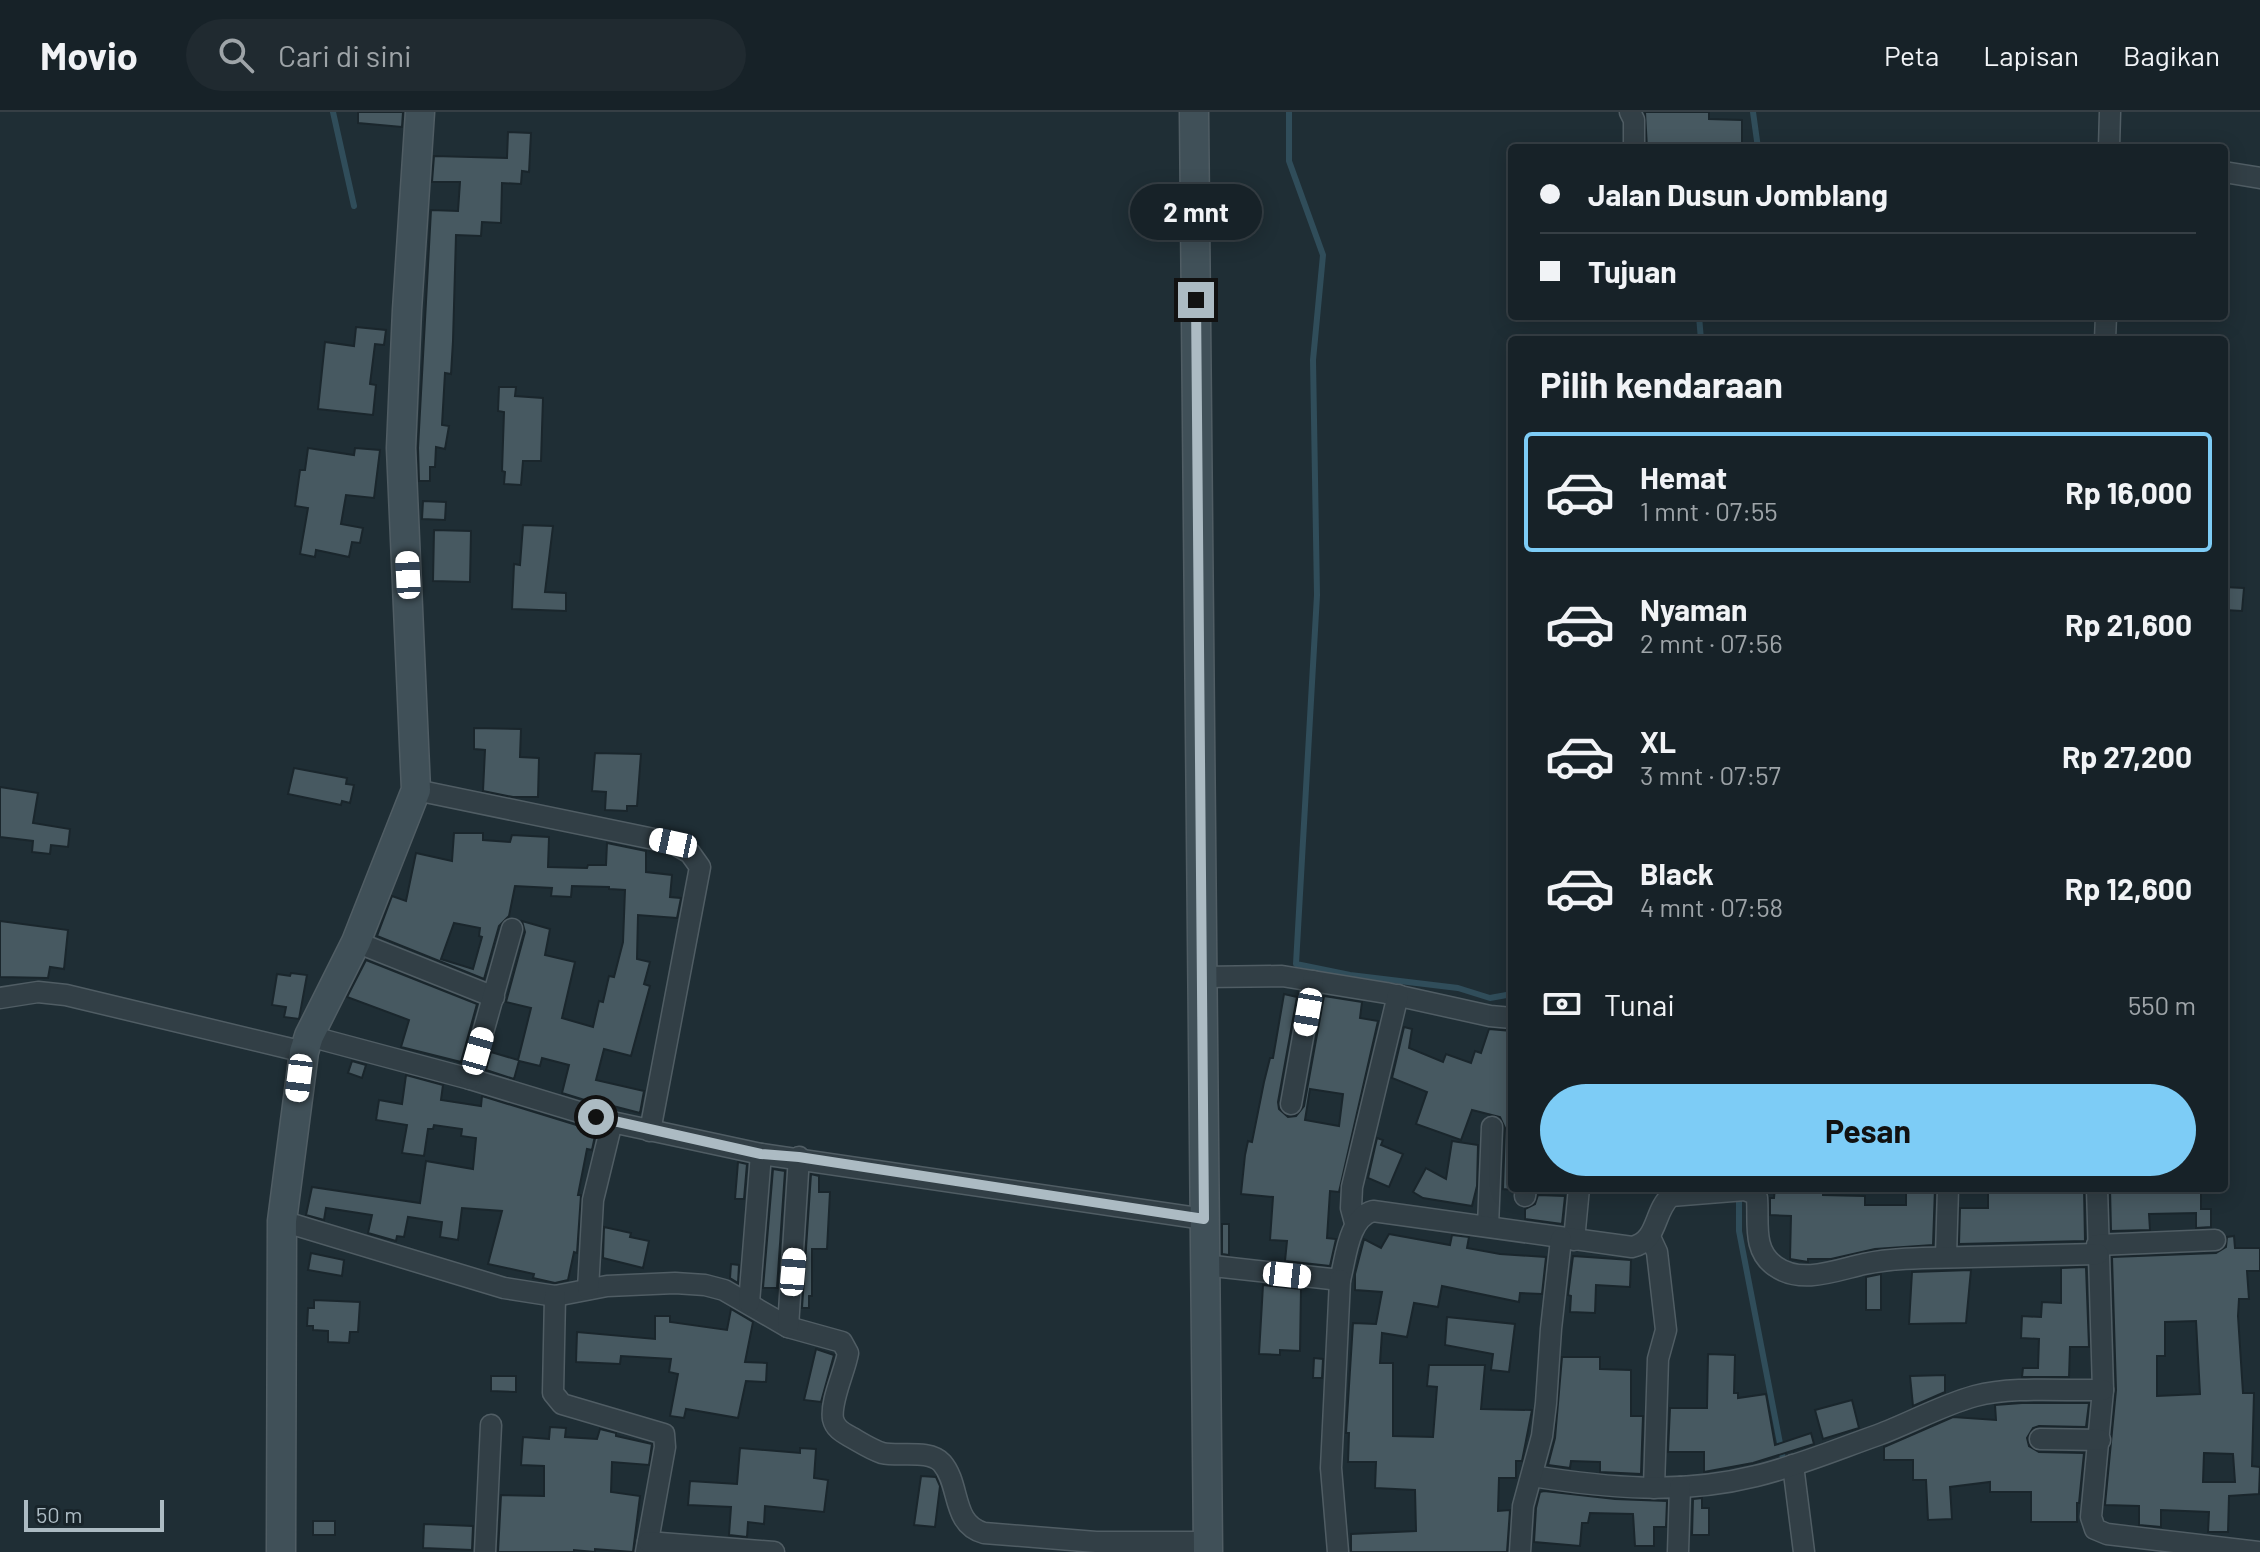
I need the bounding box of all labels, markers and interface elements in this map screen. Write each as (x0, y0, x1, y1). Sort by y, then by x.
search box (186, 19, 746, 91)
text: Movio (40, 32, 138, 78)
icon: search (214, 33, 258, 77)
text: Cari di sini (278, 37, 412, 73)
text: Peta (1884, 38, 1939, 72)
text: Lapisan (1983, 38, 2079, 72)
text: Bagikan (2123, 38, 2220, 72)
text: Jalan Dusun Jomblang (1588, 176, 1888, 212)
callout: 2 mnt (1130, 184, 1262, 240)
text: 2 mnt (1163, 196, 1229, 227)
text: Tujuan (1588, 253, 1677, 289)
route end (1178, 282, 1214, 318)
text: Pilih kendaraan (1540, 362, 1783, 405)
icon: car (1544, 456, 1616, 528)
text: Hemat (1640, 459, 1727, 495)
text: Rp 16,000 (2065, 474, 2192, 510)
text: 1 mnt · 07:55 (1640, 495, 1778, 526)
car (395, 550, 421, 600)
icon: car (1544, 588, 1616, 660)
text: Nyaman (1640, 591, 1747, 627)
text: Rp 21,600 (2065, 606, 2192, 642)
text: 2 mnt · 07:56 (1640, 627, 1783, 658)
icon: car (1544, 720, 1616, 792)
text: XL (1640, 723, 1676, 759)
text: Rp 27,200 (2062, 738, 2192, 774)
text: 3 mnt · 07:57 (1640, 759, 1781, 790)
car (647, 826, 699, 860)
icon: car (1544, 852, 1616, 924)
text: Black (1640, 855, 1714, 891)
text: Rp 12,600 (2065, 870, 2192, 906)
text: 4 mnt · 07:58 (1640, 891, 1783, 922)
icon: cash (1540, 982, 1584, 1026)
car (1292, 986, 1324, 1038)
text: Tunai (1604, 986, 1675, 1022)
text: 550 m (2128, 989, 2196, 1020)
car (460, 1025, 496, 1077)
car (284, 1053, 314, 1103)
button: Pesan (1540, 1084, 2196, 1176)
route start (578, 1099, 614, 1135)
car (779, 1247, 807, 1297)
car (1262, 1261, 1312, 1289)
scale bar (24, 1496, 164, 1532)
text: 50 m (36, 1501, 82, 1527)

